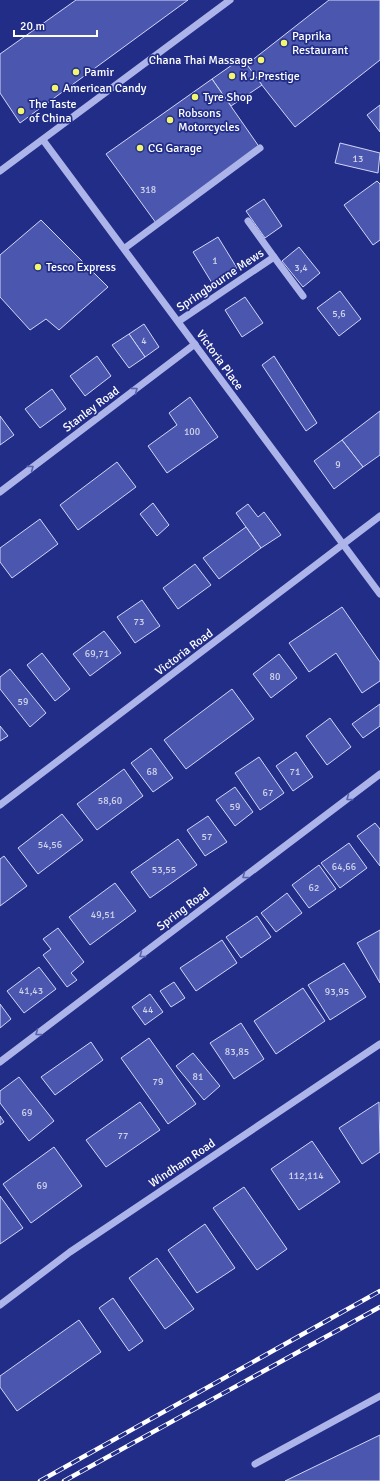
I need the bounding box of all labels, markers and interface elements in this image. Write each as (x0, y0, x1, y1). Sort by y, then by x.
scale bar (14, 12, 97, 38)
text: 20 m (20, 19, 45, 34)
place label: Paprika Restaurant (292, 29, 348, 58)
marker: Paprika Restaurant (279, 38, 289, 48)
place label: Chana Thai Massage (149, 53, 253, 68)
marker: Chana Thai Massage (256, 55, 266, 65)
place label: Pamir (84, 65, 114, 80)
marker: Pamir (71, 67, 81, 77)
place label: K J Prestige (240, 69, 300, 84)
marker: K J Prestige (227, 71, 237, 81)
place label: American Candy (63, 81, 147, 96)
marker: American Candy (50, 83, 60, 93)
place label: Tyre Shop (203, 90, 252, 105)
marker: Tyre Shop (190, 92, 200, 102)
place label: The Taste of China (29, 97, 77, 126)
marker: The Taste of China (16, 106, 26, 116)
place label: Robsons Motorcycles (178, 106, 240, 135)
marker: Robsons Motorcycles (165, 115, 175, 125)
place label: CG Garage (148, 141, 202, 156)
marker: CG Garage (135, 143, 145, 153)
house number: 13 (353, 153, 363, 165)
house number: 318 (140, 184, 156, 196)
street label: Springbourne Mews (174, 246, 267, 315)
house number: 1 (212, 255, 218, 267)
place label: Tesco Express (46, 260, 116, 275)
marker: Tesco Express (33, 262, 43, 272)
house number: 3,4 (294, 262, 308, 274)
house number: 5,6 (332, 308, 346, 320)
street label: Victoria Place (193, 327, 246, 393)
house number: 4 (141, 335, 147, 347)
street label: Stanley Road (60, 383, 122, 435)
one-way arrow (130, 388, 137, 395)
house number: 100 (184, 426, 200, 438)
house number: 9 (335, 459, 341, 471)
one-way arrow (27, 466, 34, 473)
house number: 73 (134, 616, 144, 628)
street label: Victoria Road (152, 626, 216, 679)
house number: 69,71 (85, 648, 109, 660)
house number: 80 (270, 671, 280, 683)
house number: 59 (18, 696, 28, 708)
house number: 68 (147, 766, 157, 778)
house number: 71 (290, 766, 300, 778)
house number: 67 (263, 787, 273, 799)
one-way arrow (346, 793, 353, 800)
house number: 58,60 (98, 795, 122, 807)
house number: 59 (230, 801, 240, 813)
house number: 57 (202, 831, 212, 843)
house number: 54,56 (38, 839, 62, 851)
house number: 64,66 (332, 861, 356, 873)
house number: 53,55 (152, 864, 176, 876)
one-way arrow (243, 872, 250, 879)
house number: 62 (309, 882, 319, 894)
street label: Spring Road (154, 885, 213, 934)
house number: 49,51 (91, 909, 115, 921)
one-way arrow (139, 950, 146, 957)
house number: 41,43 (19, 985, 43, 997)
house number: 93,95 (325, 986, 349, 998)
house number: 44 (143, 1004, 154, 1016)
one-way arrow (35, 1028, 42, 1035)
house number: 83,85 (225, 1046, 249, 1058)
house number: 81 (193, 1071, 203, 1083)
house number: 79 (153, 1076, 163, 1088)
house number: 69 (22, 1107, 32, 1119)
house number: 77 (118, 1130, 128, 1142)
street label: Windham Road (146, 1136, 218, 1191)
house number: 112,114 (288, 1170, 324, 1182)
house number: 69 (37, 1180, 47, 1192)

